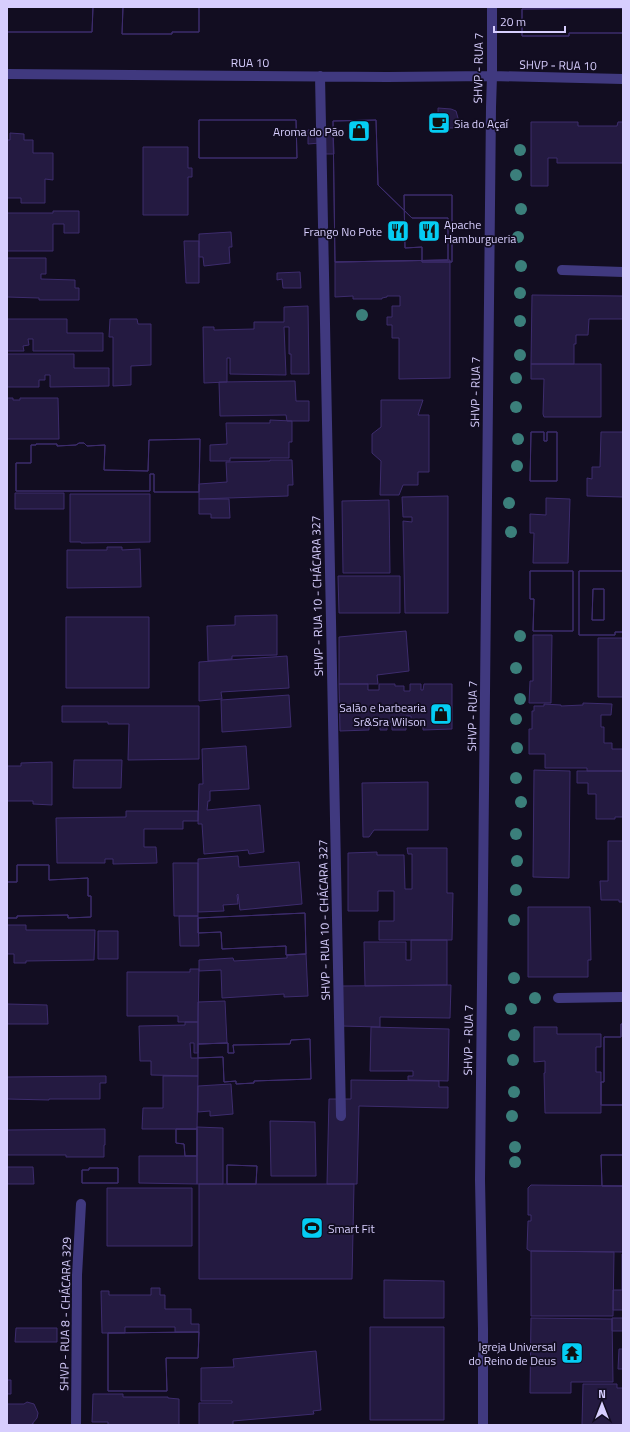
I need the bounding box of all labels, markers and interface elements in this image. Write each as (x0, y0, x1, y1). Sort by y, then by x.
scale bar (494, 8, 565, 34)
text: 20 m (500, 12, 526, 31)
street label: SHVP - RUA 7 (468, 32, 488, 104)
street label: RUA 10 (231, 53, 269, 72)
street label: SHVP - RUA 10 (519, 55, 597, 75)
cafe icon: Sia do Açaí (426, 110, 452, 136)
place label: Sia do Açaí (454, 114, 509, 133)
shop icon: Aroma do Pão (346, 118, 372, 144)
place label: Aroma do Pão (273, 122, 344, 141)
place label: Apache Hamburgueria (444, 215, 516, 248)
restaurant icon: Frango No Pote (385, 218, 411, 244)
restaurant icon: Apache Hamburgueria (416, 218, 442, 244)
place label: Frango No Pote (304, 222, 382, 241)
street label: SHVP - RUA 7 (465, 356, 485, 428)
street label: SHVP - RUA 10 - CHÁCARA 327 (306, 516, 328, 676)
street label: SHVP - RUA 7 (462, 680, 482, 752)
place label: Salão e barbearia Sr&Sra Wilson (339, 698, 426, 731)
shop icon: Salão e barbearia Sr&Sra Wilson (428, 701, 454, 727)
street label: SHVP - RUA 10 - CHÁCARA 327 (313, 840, 335, 1000)
street label: SHVP - RUA 7 (458, 1004, 478, 1076)
sports icon: Smart Fit (299, 1215, 325, 1241)
place label: Smart Fit (328, 1219, 375, 1238)
street label: SHVP - RUA 8 - CHÁCARA 329 (54, 1237, 76, 1391)
place label: Igreja Universal do Reino de Deus (468, 1337, 556, 1370)
temple icon: Igreja Universal do Reino de Deus (559, 1340, 585, 1366)
north arrow (582, 1384, 622, 1424)
text: N (598, 1386, 606, 1402)

